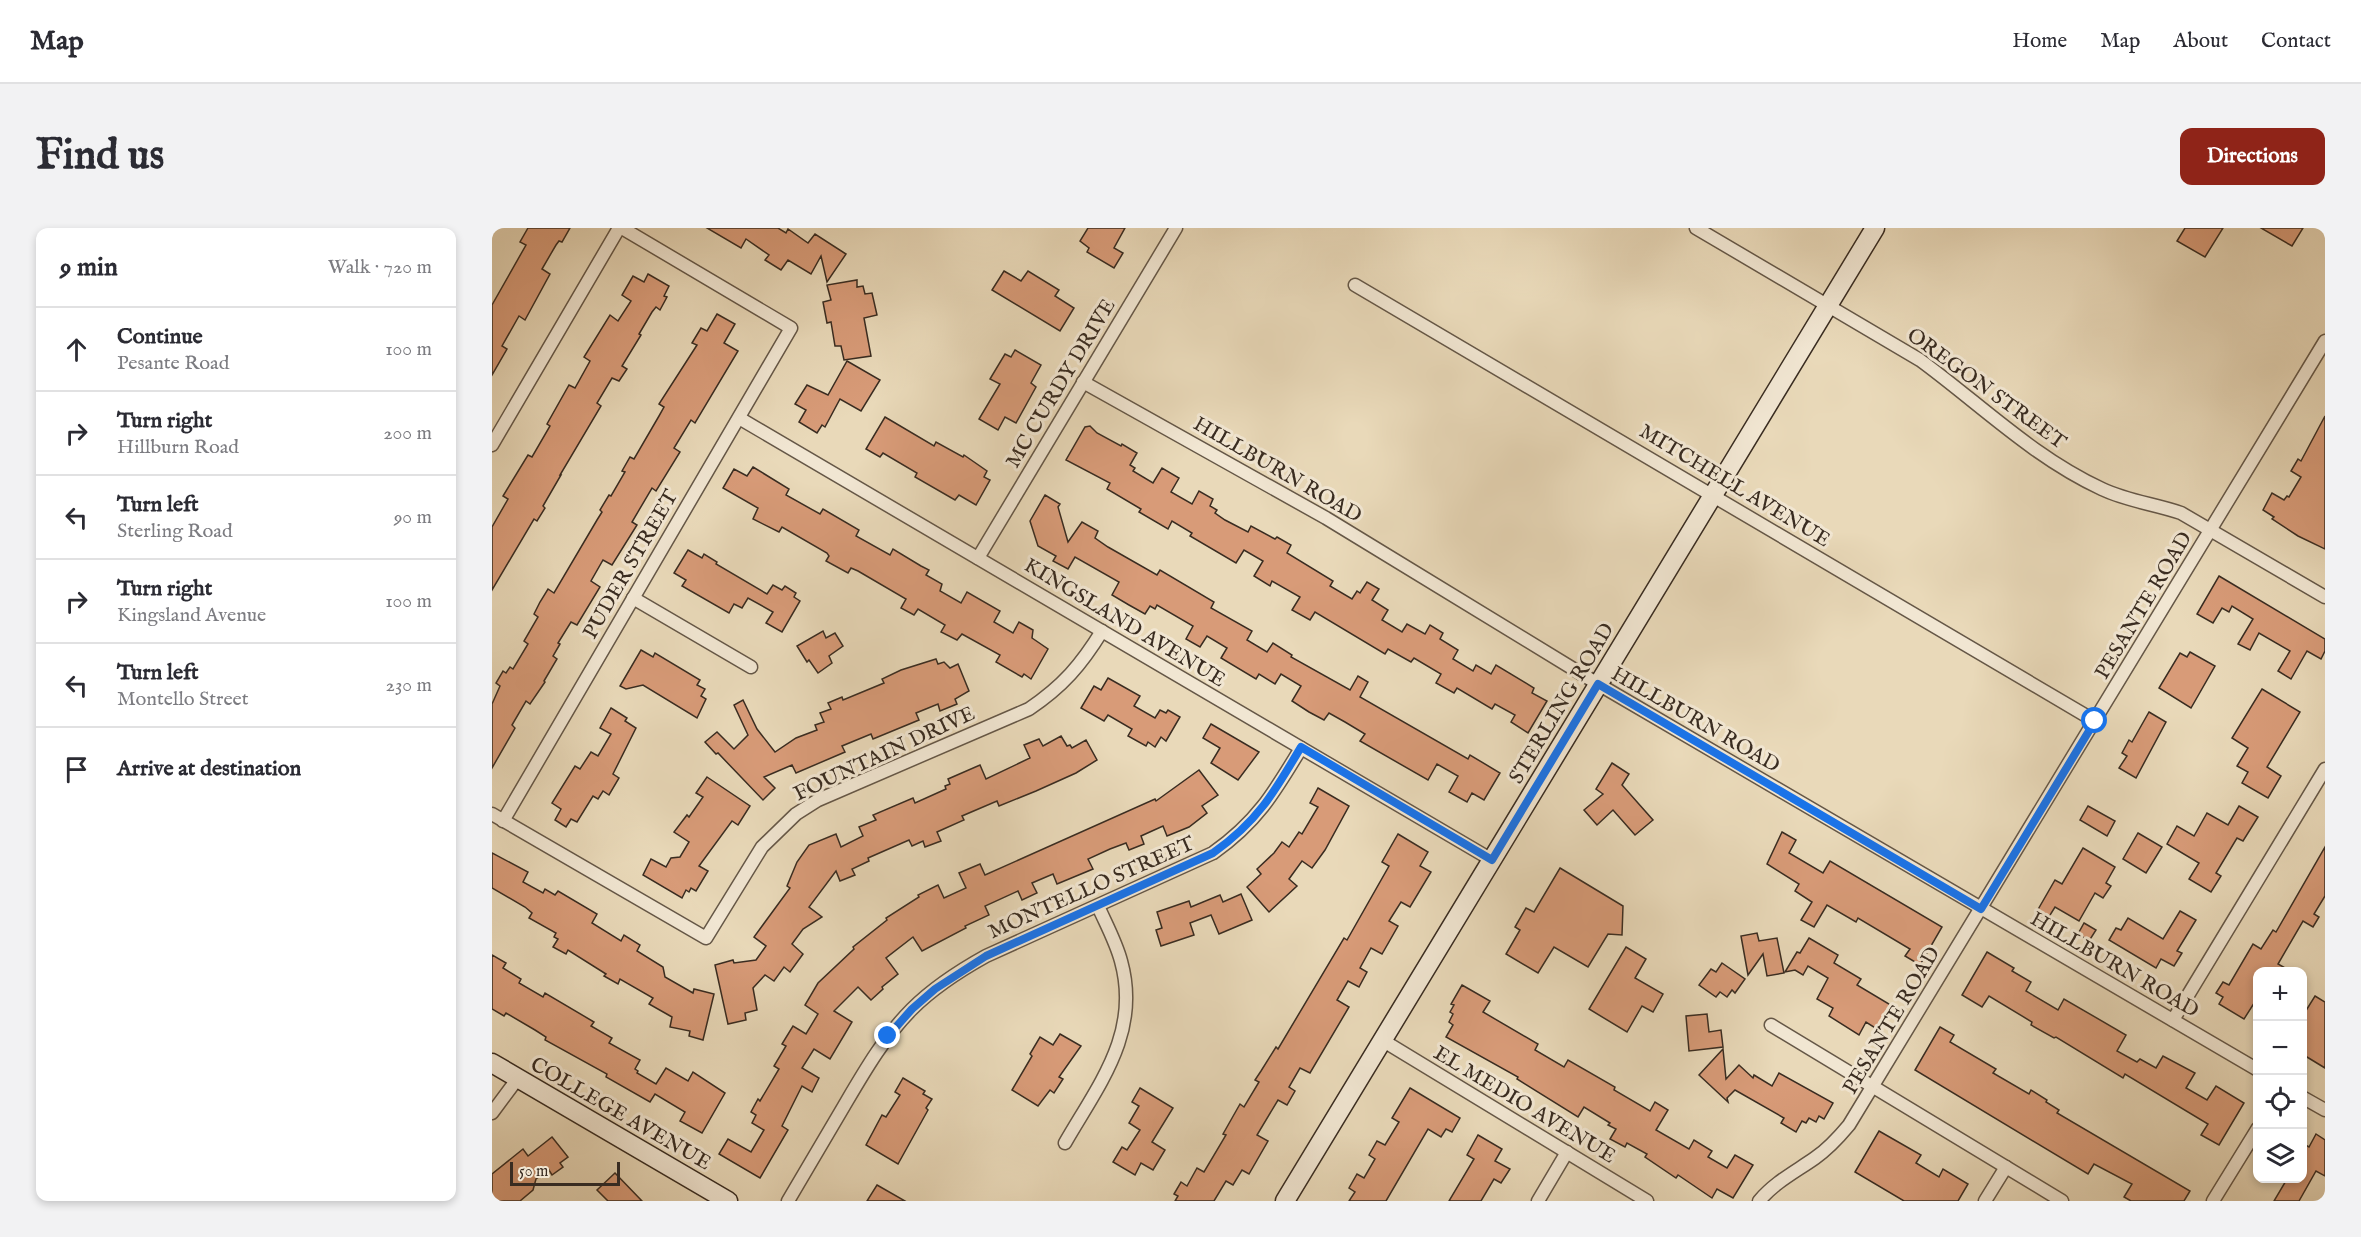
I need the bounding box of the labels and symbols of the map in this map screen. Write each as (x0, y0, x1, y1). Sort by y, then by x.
street label: MC CURDY DRIVE (1000, 294, 1122, 473)
street label: OREGON STREET (1901, 322, 2072, 457)
street label: HILLBURN ROAD (1188, 411, 1366, 530)
street label: MITCHELL AVENUE (1634, 419, 1835, 554)
street label: PUDER STREET (578, 485, 685, 644)
street label: PESANTE ROAD (2090, 527, 2199, 685)
street label: KINGSLAND AVENUE (1019, 552, 1230, 694)
street label: STERLING ROAD (1504, 618, 1621, 789)
street label: HILLBURN ROAD (1606, 661, 1784, 780)
street label: FOUNTAIN DRIVE (790, 701, 980, 808)
route start (2081, 707, 2107, 733)
street label: MONTELLO STREET (984, 830, 1200, 946)
street label: HILLBURN ROAD (2025, 906, 2203, 1025)
street label: PESANTE ROAD (1838, 942, 1947, 1100)
route end (874, 1022, 900, 1048)
street label: EL MEDIO AVENUE (1428, 1040, 1620, 1170)
street label: COLLEGE AVENUE (525, 1051, 716, 1177)
scale bar (510, 1159, 620, 1186)

